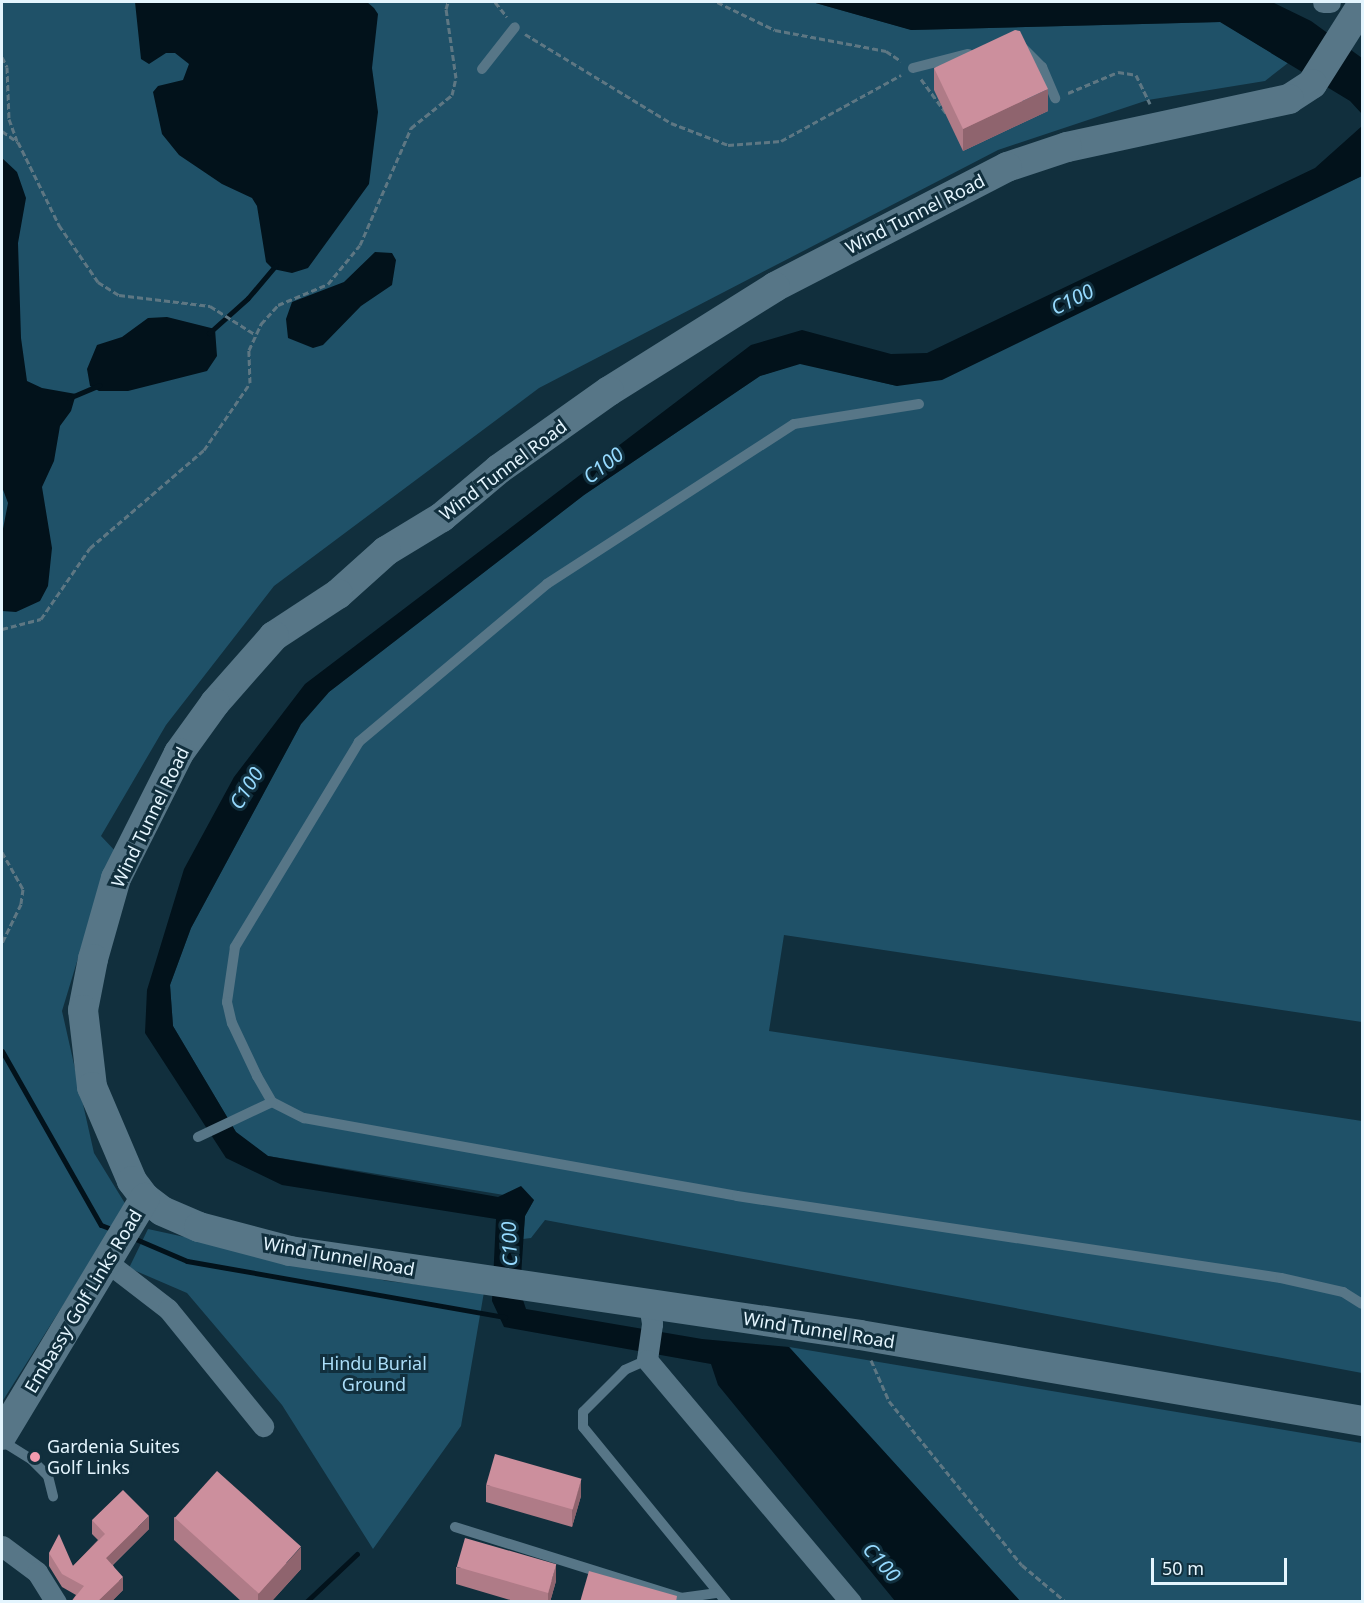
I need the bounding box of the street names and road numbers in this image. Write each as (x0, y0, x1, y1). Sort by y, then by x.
street label: Wind Tunnel Road (842, 170, 988, 258)
street label: Wind Tunnel Road (435, 415, 571, 525)
street label: Wind Tunnel Road (107, 743, 193, 891)
street label: Embassy Golf Links Road (20, 1205, 146, 1397)
street label: Wind Tunnel Road (262, 1232, 416, 1280)
street label: Wind Tunnel Road (742, 1307, 896, 1353)

